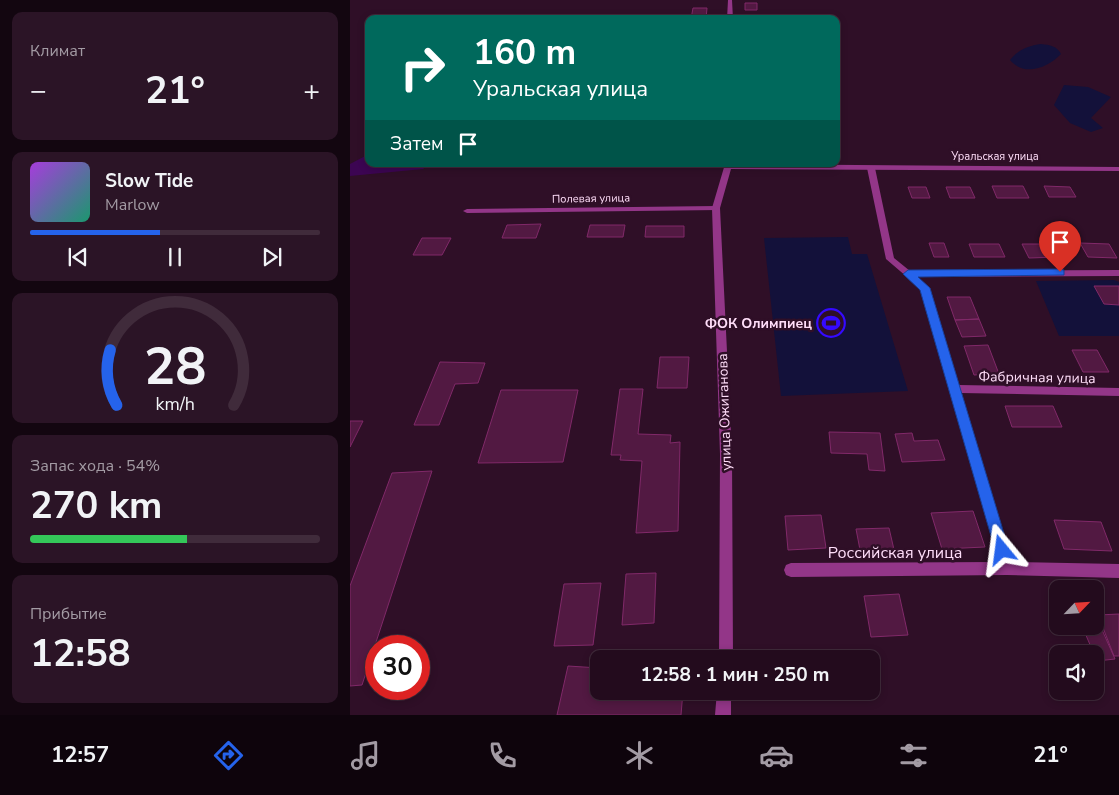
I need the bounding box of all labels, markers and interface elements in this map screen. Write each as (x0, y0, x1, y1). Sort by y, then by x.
text: 160 m (473, 29, 576, 76)
icon: right (390, 35, 455, 100)
text: Климат (30, 40, 85, 62)
text: 21° (145, 65, 205, 116)
text: − (30, 72, 47, 110)
text: + (303, 72, 320, 110)
text: Уральская улица (473, 74, 648, 104)
icon: arrive (454, 130, 482, 158)
text: Затем (390, 131, 444, 157)
street label: Уральская улица (950, 149, 1039, 164)
text: Slow Tide (105, 168, 193, 194)
street label: Полевая улица (552, 190, 630, 207)
text: Marlow (105, 194, 160, 216)
pin (1039, 221, 1081, 272)
icon: arrive (1046, 228, 1074, 256)
icon: previous (64, 243, 92, 271)
icon: pause (161, 243, 189, 271)
icon: next (258, 243, 286, 271)
sports icon: ФОК Олимпиец (816, 308, 846, 338)
place label: ФОК Олимпиец (705, 314, 812, 333)
text: 28 (144, 331, 206, 402)
street label: улица Ожиганова (713, 353, 736, 471)
street label: Фабричная улица (978, 367, 1096, 388)
text: km/h (155, 392, 195, 416)
text: Запас хода · 54% (30, 455, 160, 477)
text: 270 km (30, 480, 162, 531)
position arrow (975, 523, 1027, 575)
street label: Российская улица (828, 542, 962, 564)
north arrow (1049, 580, 1104, 635)
map controls (1049, 580, 1104, 700)
text: Прибытие (30, 603, 107, 625)
text: 12:58 (30, 628, 131, 679)
speed limit sign: 30 (365, 635, 430, 700)
button: sound (1049, 645, 1104, 700)
text: 12:58 · 1 мин · 250 m (641, 662, 829, 688)
icon: directions (211, 738, 246, 773)
icon: music (348, 738, 383, 773)
icon: phone (485, 738, 520, 773)
icon: climate (622, 738, 657, 773)
icon: car (759, 738, 794, 773)
icon: filters (896, 738, 931, 773)
text: 12:57 (51, 740, 109, 770)
text: 21° (1033, 740, 1068, 770)

